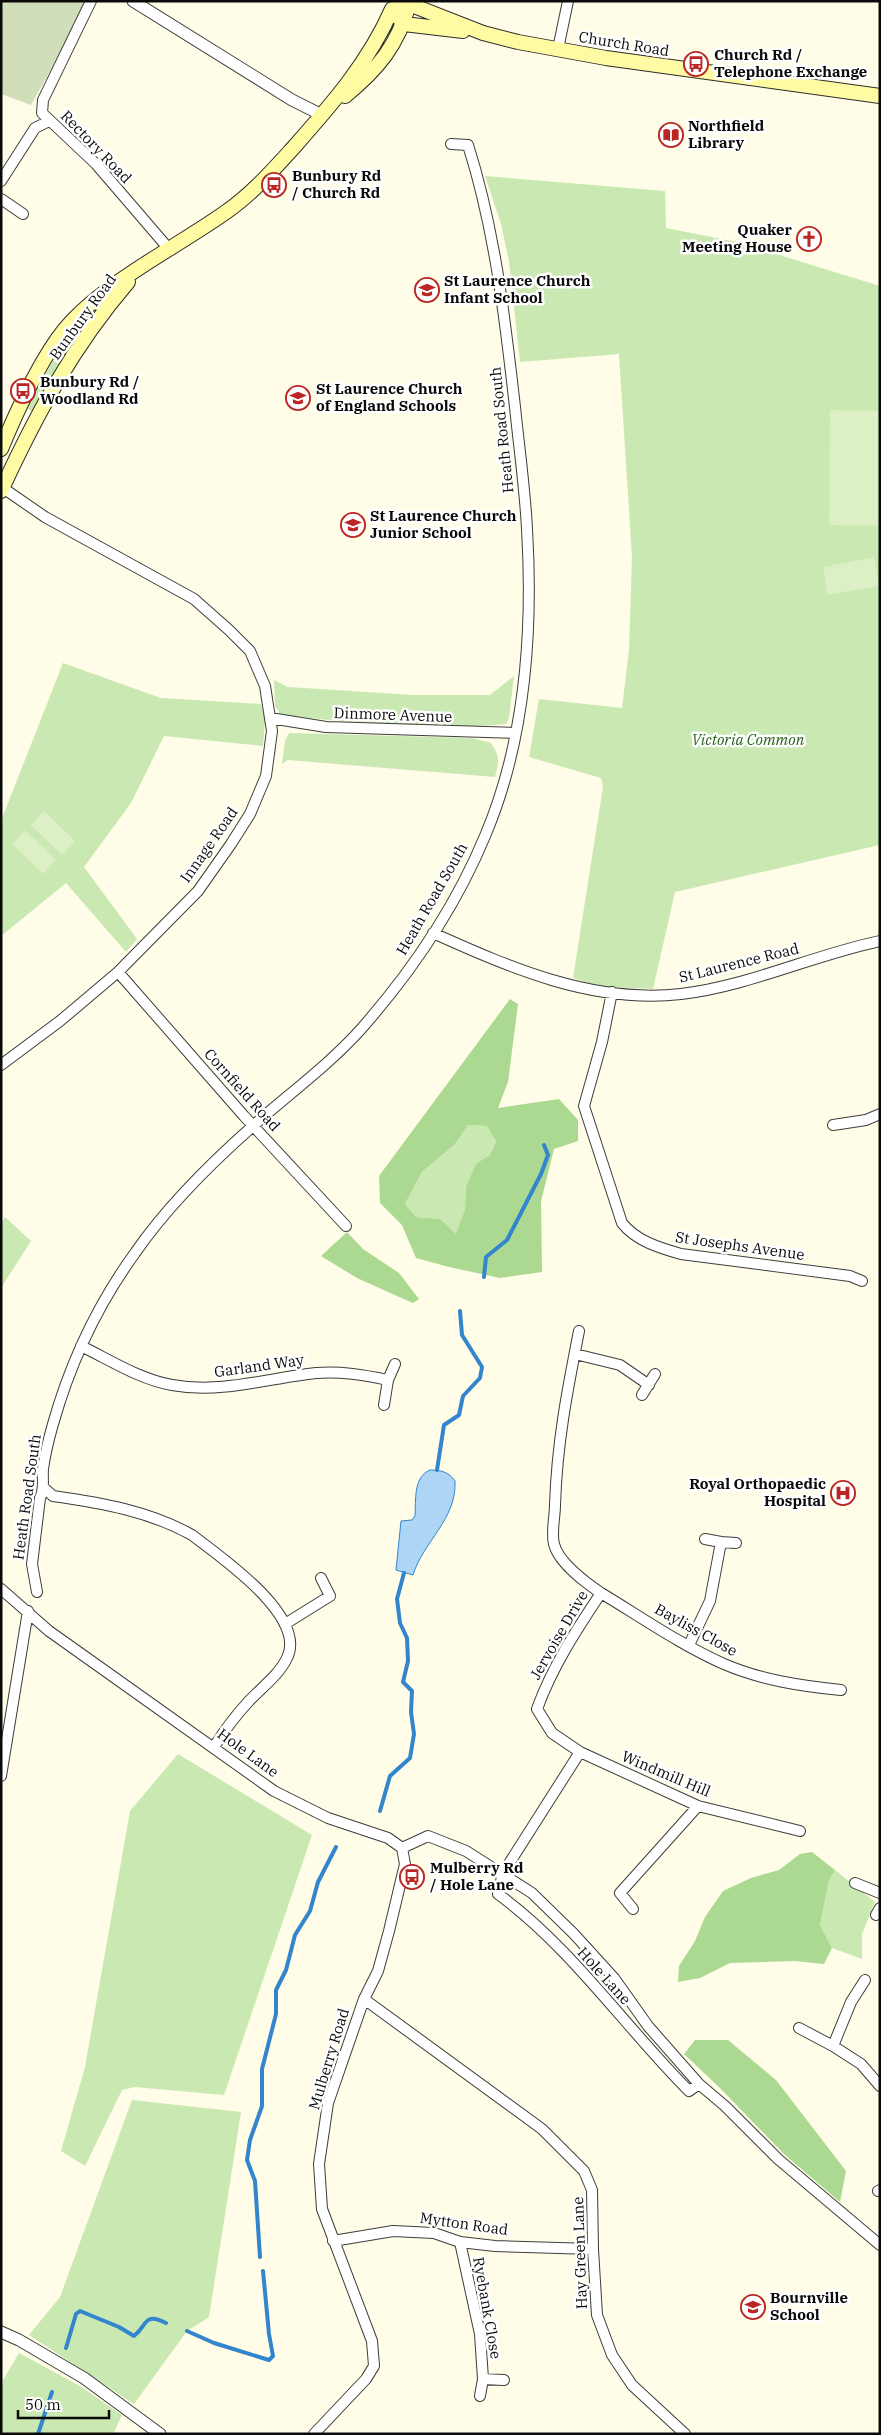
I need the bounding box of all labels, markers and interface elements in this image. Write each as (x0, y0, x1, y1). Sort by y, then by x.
street label: Church Road (577, 27, 671, 60)
place label: Church Rd / Telephone Exchange (714, 45, 867, 81)
bus stop icon: Church Rd / Telephone Exchange (683, 51, 709, 77)
street label: Rectory Road (57, 106, 136, 187)
place label: Northfield Library (688, 116, 765, 152)
library icon: Northfield Library (658, 122, 684, 148)
place label: Bunbury Rd / Church Rd (292, 166, 382, 202)
bus stop icon: Bunbury Rd / Church Rd (261, 172, 287, 198)
place label: Quaker Meeting House (682, 220, 793, 256)
church icon: Quaker Meeting House (796, 226, 822, 252)
street label: Bunbury Road (45, 270, 120, 363)
place label: St Laurence Church Infant School (444, 271, 591, 307)
school or university icon: St Laurence Church Infant School (414, 277, 440, 303)
street label: Heath Road South (485, 366, 518, 494)
place label: Bunbury Rd / Woodland Rd (40, 372, 139, 408)
bus stop icon: Bunbury Rd / Woodland Rd (10, 378, 36, 404)
place label: St Laurence Church of England Schools (316, 379, 463, 415)
school or university icon: St Laurence Church of England Schools (285, 385, 311, 411)
place label: St Laurence Church Junior School (370, 506, 517, 542)
school or university icon: St Laurence Church Junior School (340, 512, 366, 538)
street label: Dinmore Avenue (333, 703, 453, 726)
park label: Victoria Common (692, 730, 805, 749)
street label: Innage Road (176, 803, 242, 886)
street label: Heath Road South (392, 839, 471, 958)
street label: St Laurence Road (677, 938, 801, 987)
street label: Cornfield Road (200, 1044, 284, 1135)
street label: St Josephs Avenue (674, 1227, 806, 1264)
street label: Garland Way (213, 1350, 305, 1381)
street label: Heath Road South (8, 1433, 45, 1561)
place label: Royal Orthopaedic Hospital (689, 1474, 826, 1510)
hospital icon: Royal Orthopaedic Hospital (830, 1480, 856, 1506)
street label: Jervoise Drive (525, 1587, 592, 1683)
street label: Bayliss Close (652, 1599, 741, 1660)
street label: Hole Lane (214, 1724, 283, 1781)
street label: Windmill Hill (619, 1746, 714, 1801)
place label: Mulberry Rd / Hole Lane (430, 1858, 524, 1894)
bus stop icon: Mulberry Rd / Hole Lane (399, 1864, 425, 1890)
street label: Hole Lane (574, 1943, 635, 2008)
street label: Mulberry Road (304, 2006, 353, 2112)
street label: Hay Green Lane (568, 2196, 591, 2310)
street label: Mytton Road (419, 2208, 509, 2239)
street label: Ryebank Close (469, 2255, 506, 2360)
place label: Bournville School (770, 2288, 848, 2324)
school or university icon: Bournville School (740, 2294, 766, 2320)
scale bar (18, 2388, 109, 2420)
text: 50 m (25, 2395, 61, 2414)

